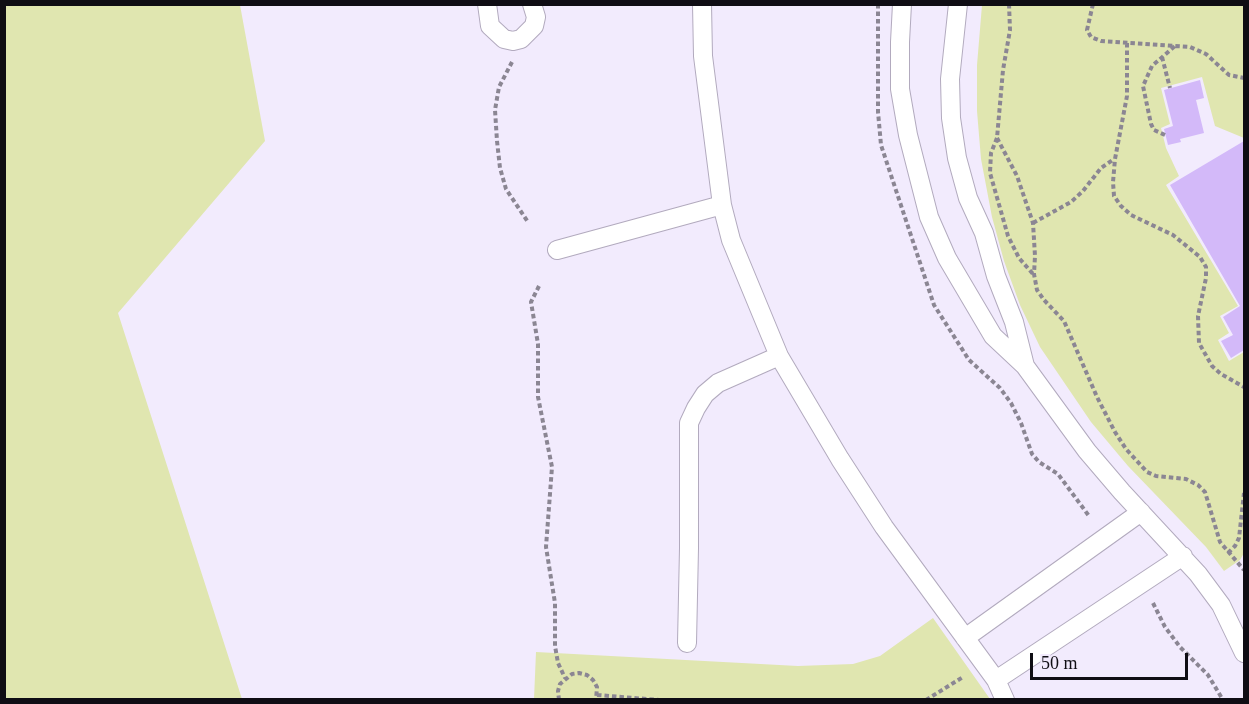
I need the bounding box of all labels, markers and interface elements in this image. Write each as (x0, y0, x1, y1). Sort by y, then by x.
scale bar (1033, 641, 1190, 679)
text: 50 m (1041, 653, 1078, 673)

